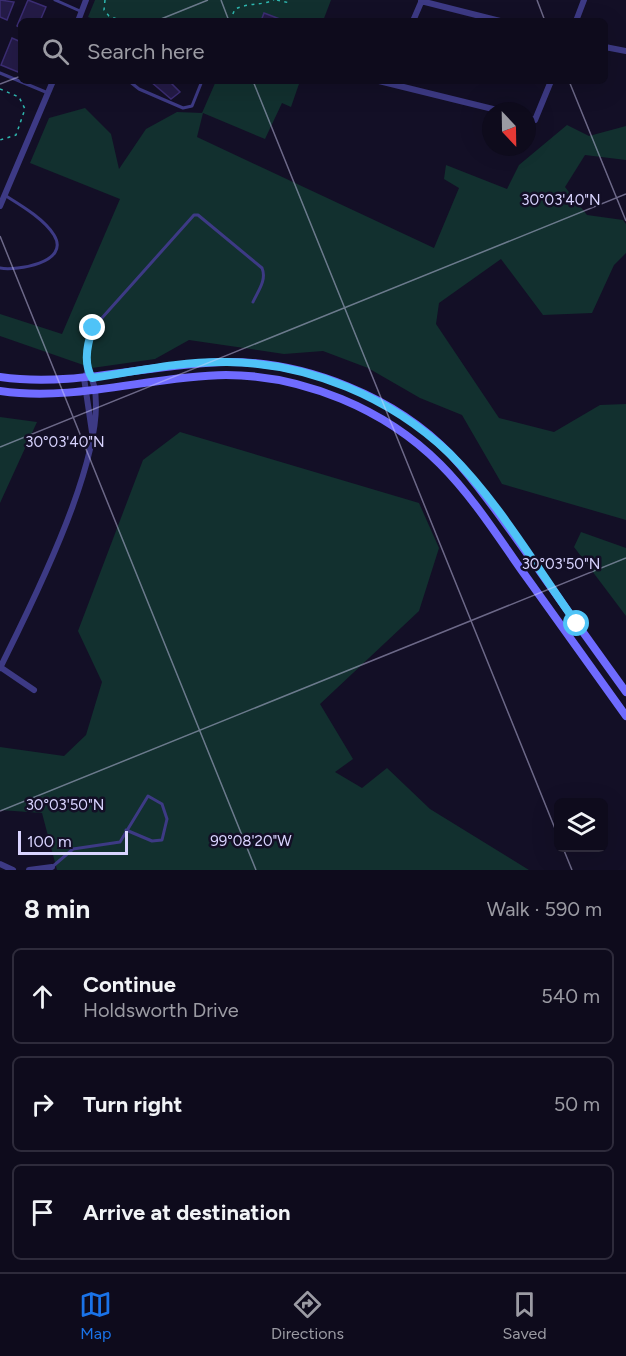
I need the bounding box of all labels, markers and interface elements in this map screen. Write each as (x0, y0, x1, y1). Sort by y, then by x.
search box (18, 18, 608, 84)
icon: search (39, 35, 72, 68)
text: Search here (87, 38, 205, 65)
north arrow (482, 102, 536, 156)
text: 30°03'40"N (521, 191, 601, 209)
route end (79, 314, 105, 340)
text: 30°03'40"N (25, 433, 105, 451)
text: 30°03'50"N (522, 555, 600, 573)
route start (563, 610, 589, 636)
text: 30°03'50"N (26, 796, 104, 814)
map controls (554, 798, 608, 852)
button: layers (554, 798, 608, 852)
scale bar (18, 828, 128, 856)
text: 100 m (27, 832, 72, 851)
text: 99°08'20"W (210, 832, 292, 850)
text: 8 min (24, 893, 90, 925)
text: Walk · 590 m (487, 897, 602, 921)
text: Continue (83, 971, 176, 998)
icon: ahead (26, 980, 59, 1013)
text: 540 m (541, 984, 600, 1008)
text: Holdsworth Drive (83, 998, 239, 1022)
icon: right (26, 1088, 59, 1121)
text: Turn right (83, 1091, 182, 1118)
text: 50 m (554, 1092, 600, 1116)
icon: arrive (26, 1196, 59, 1229)
text: Arrive at destination (83, 1199, 291, 1226)
tab: Map (79, 1288, 112, 1343)
tab: Directions (271, 1288, 344, 1343)
tab: Saved (503, 1288, 547, 1343)

